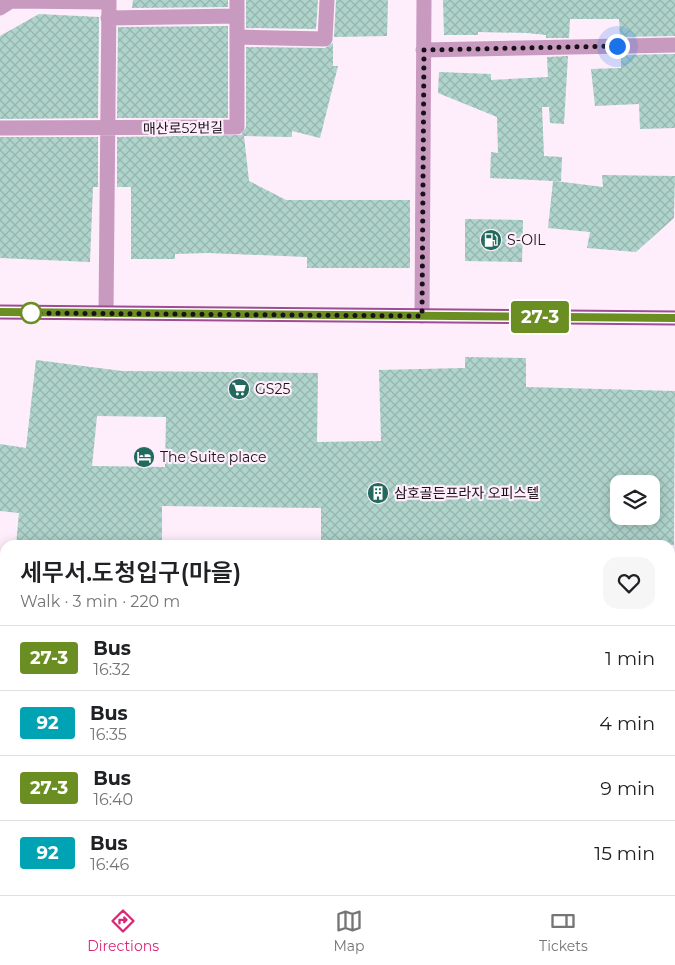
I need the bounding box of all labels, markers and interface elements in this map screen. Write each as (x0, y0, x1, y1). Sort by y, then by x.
your location (605, 34, 630, 59)
street label: 매산로52번길 (143, 118, 223, 138)
fuel station icon: S-OIL (479, 228, 503, 252)
place label: S-OIL (507, 231, 546, 249)
line badge: 27-3 (505, 301, 575, 333)
unlabelled marker (20, 302, 42, 324)
text: 27-3 (521, 306, 559, 328)
supermarket icon: GS25 (227, 377, 251, 401)
place label: GS25 (255, 380, 290, 398)
hotel icon: The Suite place (132, 445, 156, 469)
place label: The Suite place (160, 448, 267, 466)
map controls (610, 475, 660, 525)
button: layers (610, 475, 660, 525)
building icon: 삼호골든프라자 오피스텔 (366, 481, 390, 505)
place label: 삼호골든프라자 오피스텔 (394, 484, 539, 502)
button: heart (603, 557, 655, 609)
text: 세무서.도청입구(마을) (20, 558, 241, 587)
text: Walk · 3 min · 220 m (20, 592, 180, 611)
text: Bus (93, 637, 131, 660)
text: 27-3 (30, 647, 68, 669)
text: 1 min (605, 647, 655, 670)
text: 16:32 (93, 660, 130, 679)
text: Bus (90, 702, 128, 725)
text: 92 (36, 712, 59, 734)
text: 4 min (599, 712, 655, 735)
text: 16:35 (90, 725, 127, 744)
text: Bus (93, 767, 131, 790)
text: 27-3 (30, 777, 68, 799)
text: 9 min (600, 777, 655, 800)
text: 16:40 (93, 790, 133, 809)
text: Bus (90, 832, 128, 855)
text: 92 (36, 842, 59, 864)
text: 15 min (594, 842, 655, 865)
text: 16:46 (90, 855, 129, 874)
tab: Directions (87, 907, 159, 955)
tab: Map (333, 907, 365, 955)
tab: Tickets (539, 907, 588, 955)

